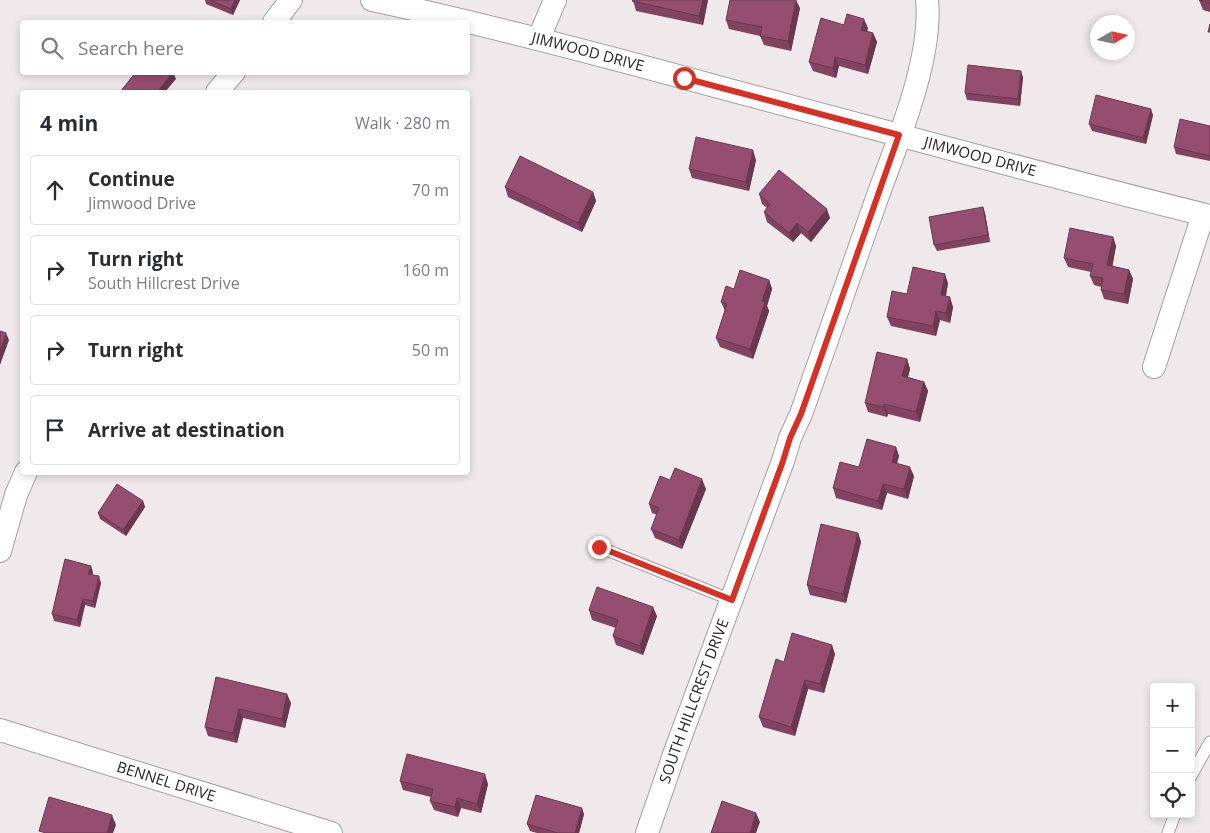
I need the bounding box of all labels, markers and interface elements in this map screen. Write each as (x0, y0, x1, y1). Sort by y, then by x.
north arrow (1090, 15, 1135, 60)
search box (20, 20, 470, 75)
street label: JIMWOOD DRIVE (528, 26, 646, 75)
icon: search (38, 34, 66, 62)
text: Search here (78, 35, 184, 61)
route start (673, 67, 696, 90)
text: 4 min (40, 109, 98, 137)
text: Walk · 280 m (355, 112, 450, 134)
street label: JIMWOOD DRIVE (920, 131, 1039, 180)
text: Continue (88, 166, 175, 192)
icon: ahead (41, 176, 69, 204)
text: 70 m (412, 179, 449, 201)
text: Jimwood Drive (88, 192, 196, 214)
text: Turn right (88, 246, 183, 272)
icon: right (41, 256, 69, 284)
text: 160 m (403, 259, 449, 281)
text: South Hillcrest Drive (88, 272, 240, 294)
icon: right (41, 336, 69, 364)
text: Turn right (88, 337, 183, 363)
text: 50 m (412, 339, 449, 361)
icon: arrive (41, 416, 69, 444)
text: Arrive at destination (88, 417, 285, 443)
route end (588, 536, 611, 559)
street label: SOUTH HILLCREST DRIVE (654, 616, 733, 786)
map controls (1150, 683, 1195, 818)
button: + (1150, 683, 1195, 728)
button: − (1150, 728, 1195, 773)
street label: BENNEL DRIVE (115, 756, 218, 806)
button: locate (1150, 773, 1195, 818)

